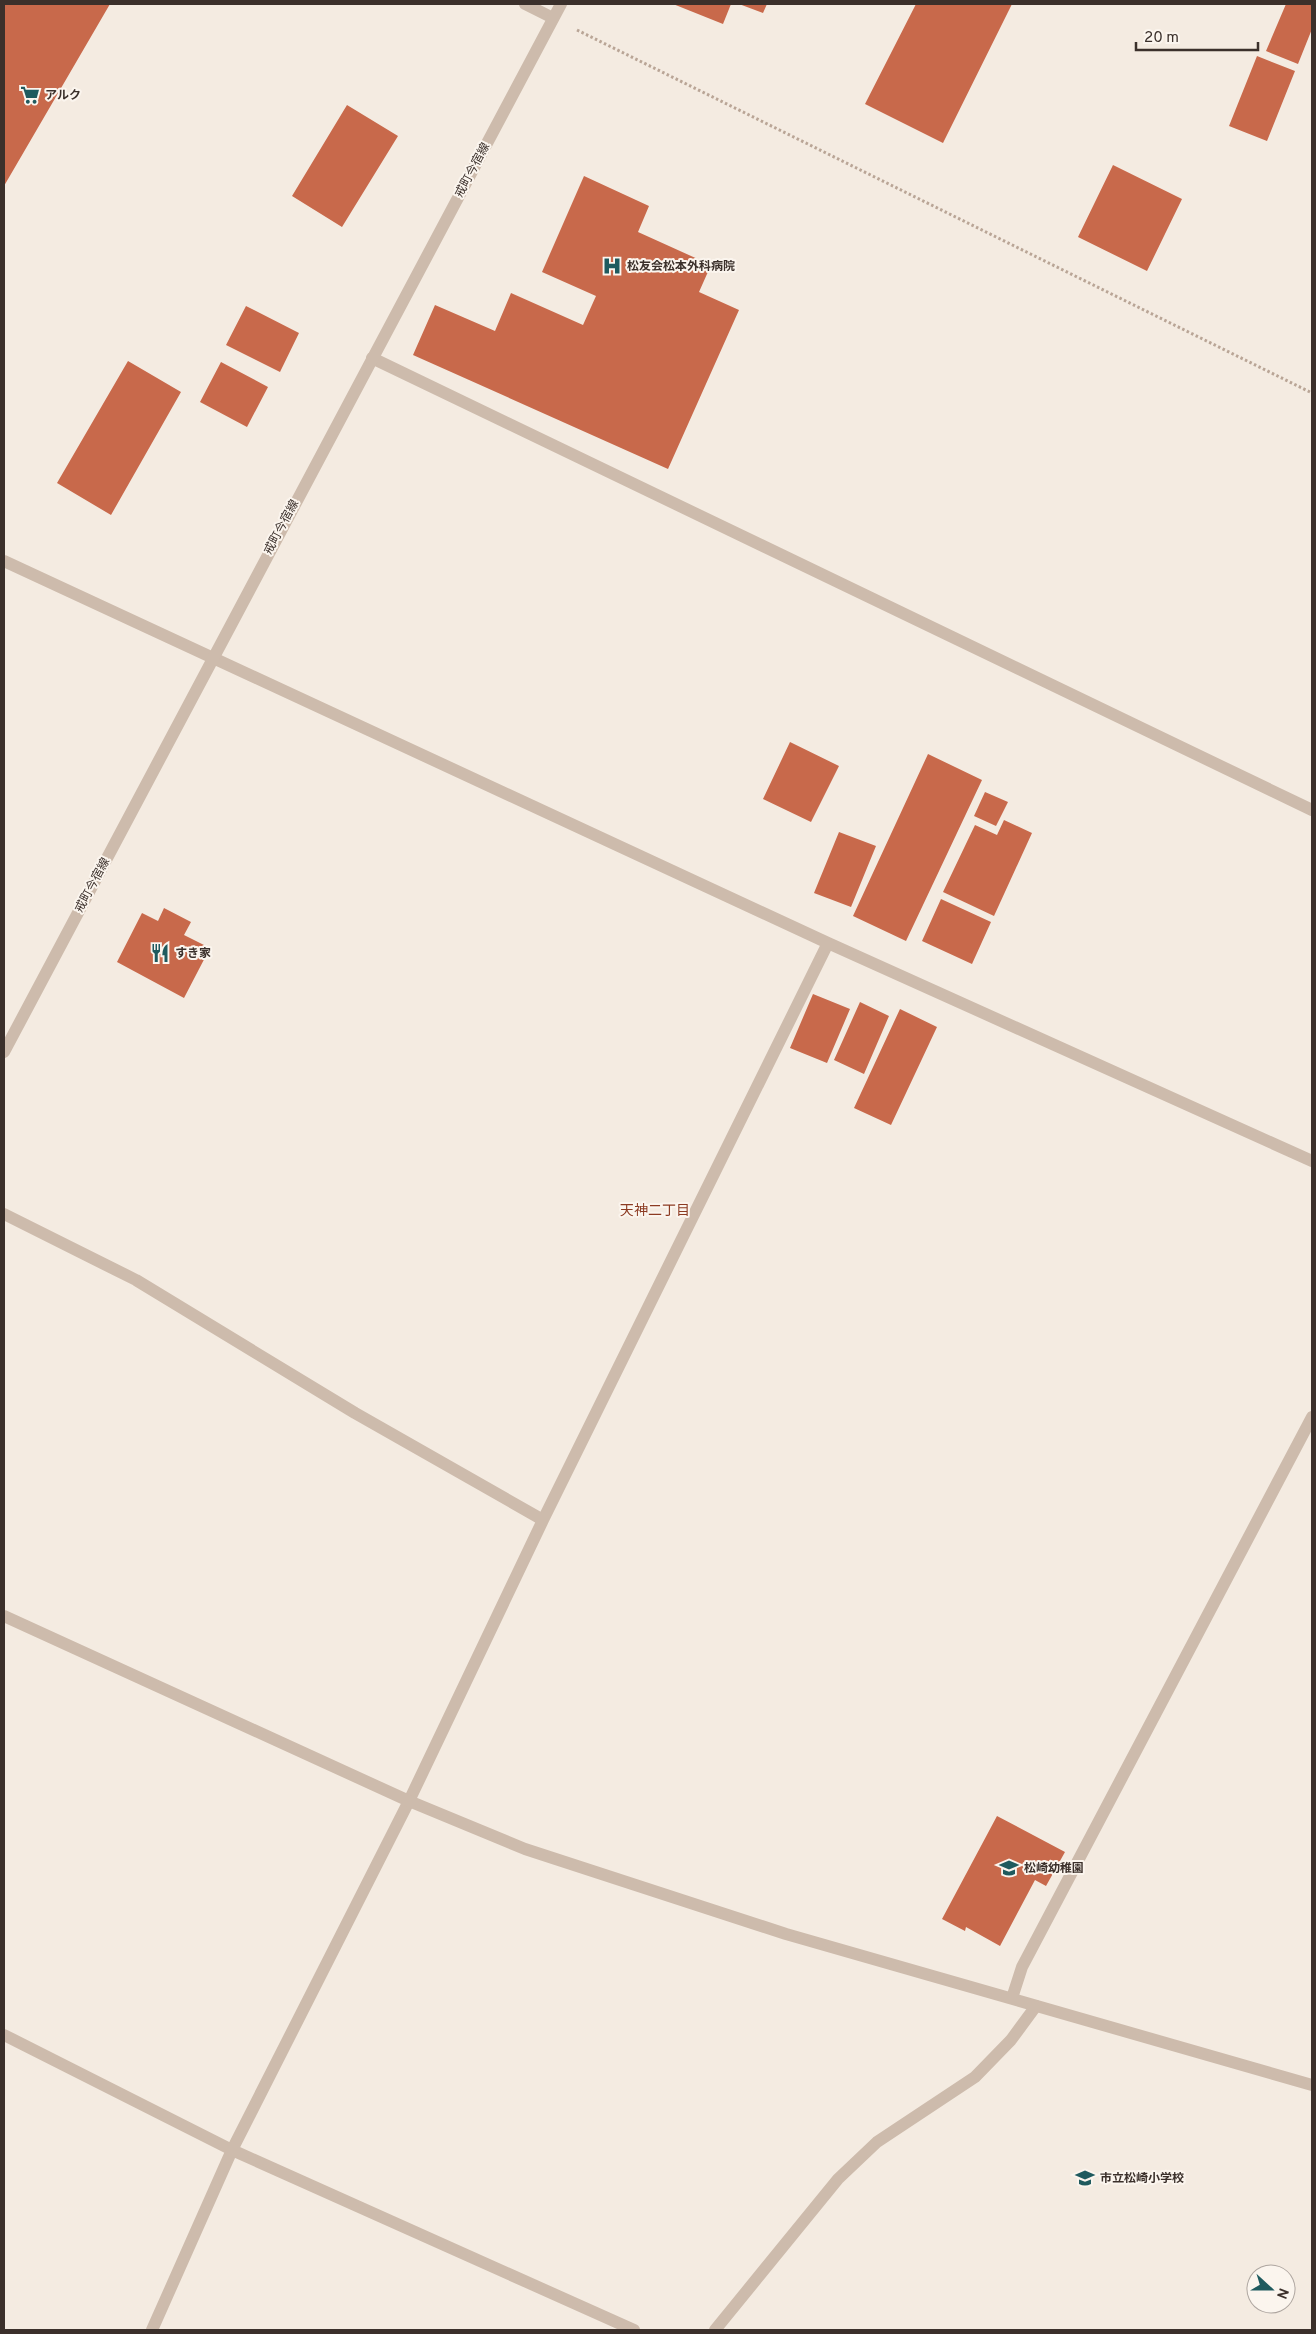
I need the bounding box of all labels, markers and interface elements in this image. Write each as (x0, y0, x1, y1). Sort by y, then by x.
scale bar (1136, 20, 1258, 52)
text: 20 m (1144, 29, 1179, 48)
supermarket icon: アルク (19, 84, 41, 106)
place label: アルク (45, 88, 81, 104)
street label: 戒町今宿線 (452, 140, 494, 201)
hospital icon: 松友会松本外科病院 (601, 255, 623, 277)
place label: 松友会松本外科病院 (627, 259, 735, 275)
street label: 戒町今宿線 (261, 497, 303, 558)
street label: 戒町今宿線 (72, 855, 114, 916)
restaurant icon: すき家 (149, 942, 171, 964)
place label: すき家 (175, 946, 211, 962)
district label: 天神二丁目 (620, 1203, 690, 1220)
school or university icon: 松崎幼稚園 (998, 1857, 1020, 1879)
place label: 松崎幼稚園 (1024, 1861, 1084, 1877)
school or university icon: 市立松崎小学校 (1074, 2167, 1096, 2189)
place label: 市立松崎小学校 (1100, 2171, 1184, 2187)
north arrow (1246, 2264, 1296, 2314)
text: N (1272, 2285, 1291, 2301)

